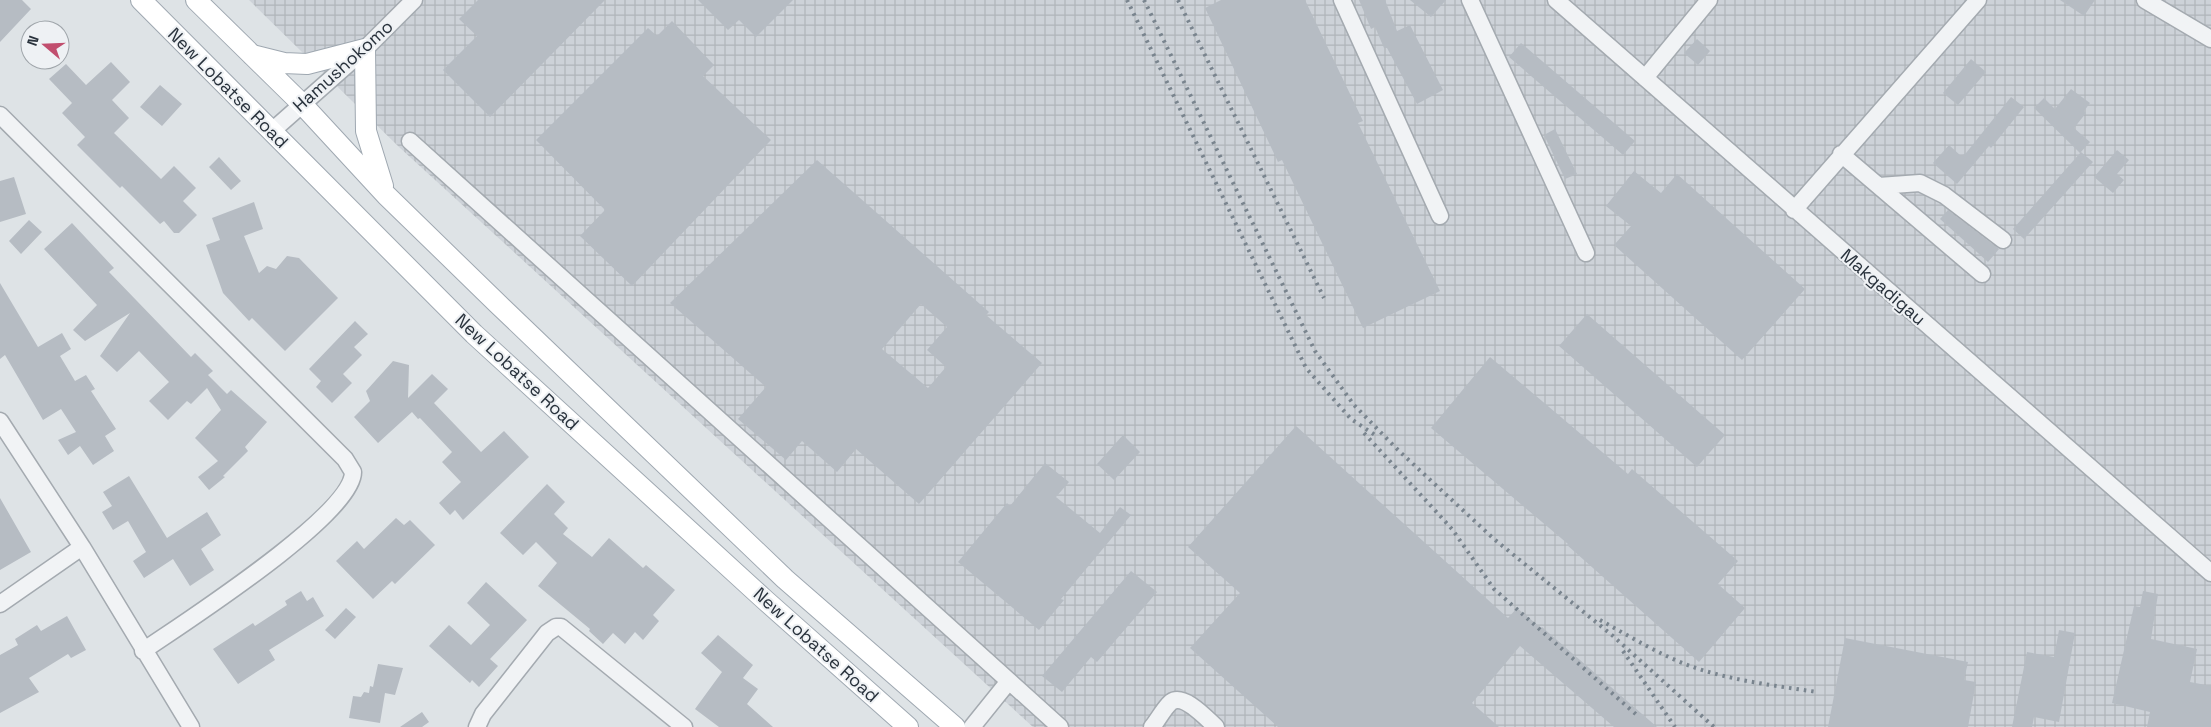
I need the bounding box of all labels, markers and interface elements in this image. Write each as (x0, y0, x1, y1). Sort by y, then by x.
street label: Hamushokomo (288, 15, 398, 117)
north arrow (20, 20, 70, 70)
street label: New Lobatse Road (163, 23, 293, 153)
text: N (23, 33, 43, 48)
street label: Makgadigau (1836, 243, 1931, 330)
street label: New Lobatse Road (451, 308, 584, 435)
street label: New Lobatse Road (749, 582, 884, 707)

